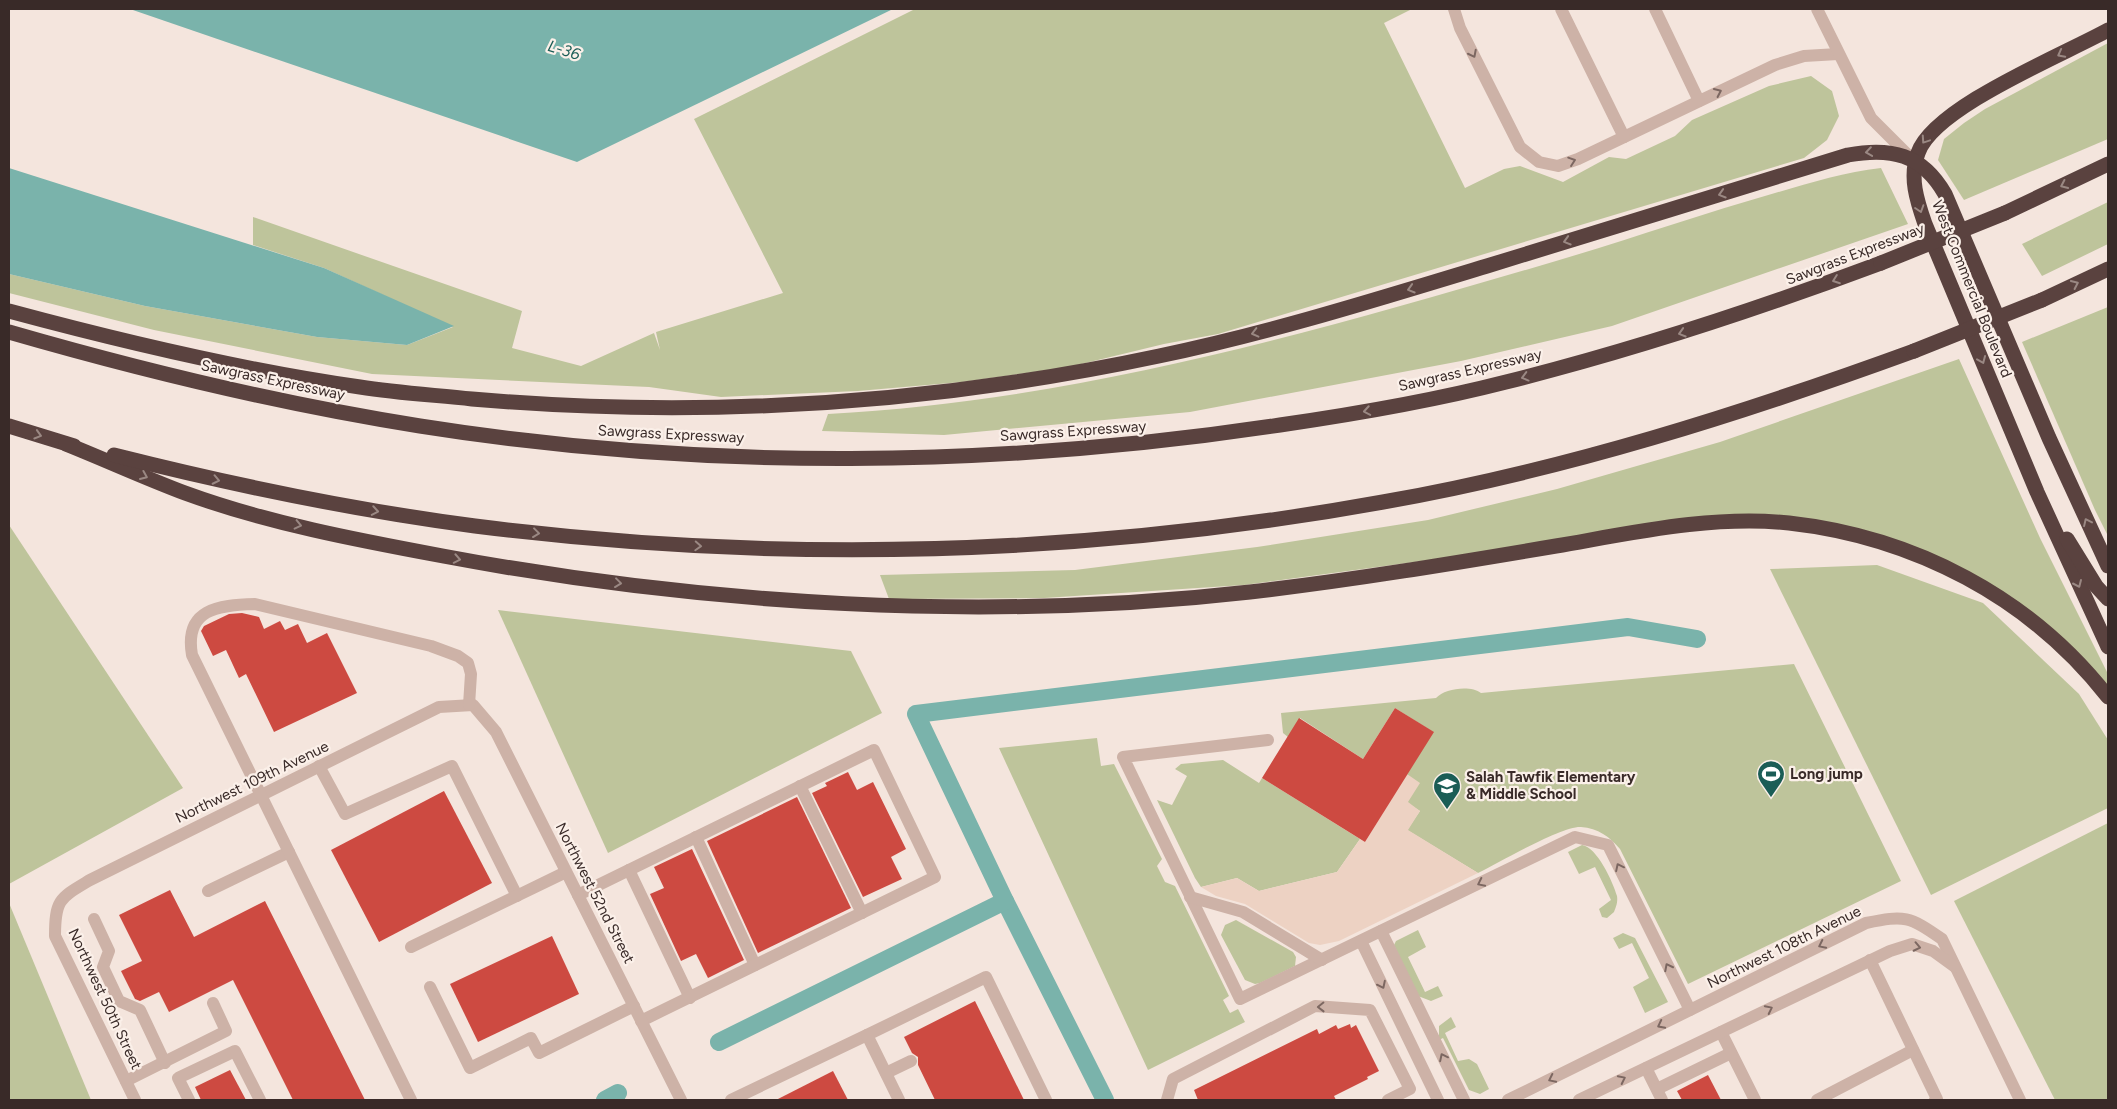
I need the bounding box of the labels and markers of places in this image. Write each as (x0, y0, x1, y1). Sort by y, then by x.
sports icon: Long jump (1756, 759, 1786, 798)
place label: Long jump (1790, 765, 1863, 783)
place label: Salah Tawfik Elementary & Middle School (1466, 768, 1636, 803)
school or university icon: Salah Tawfik Elementary & Middle School (1432, 771, 1462, 810)

